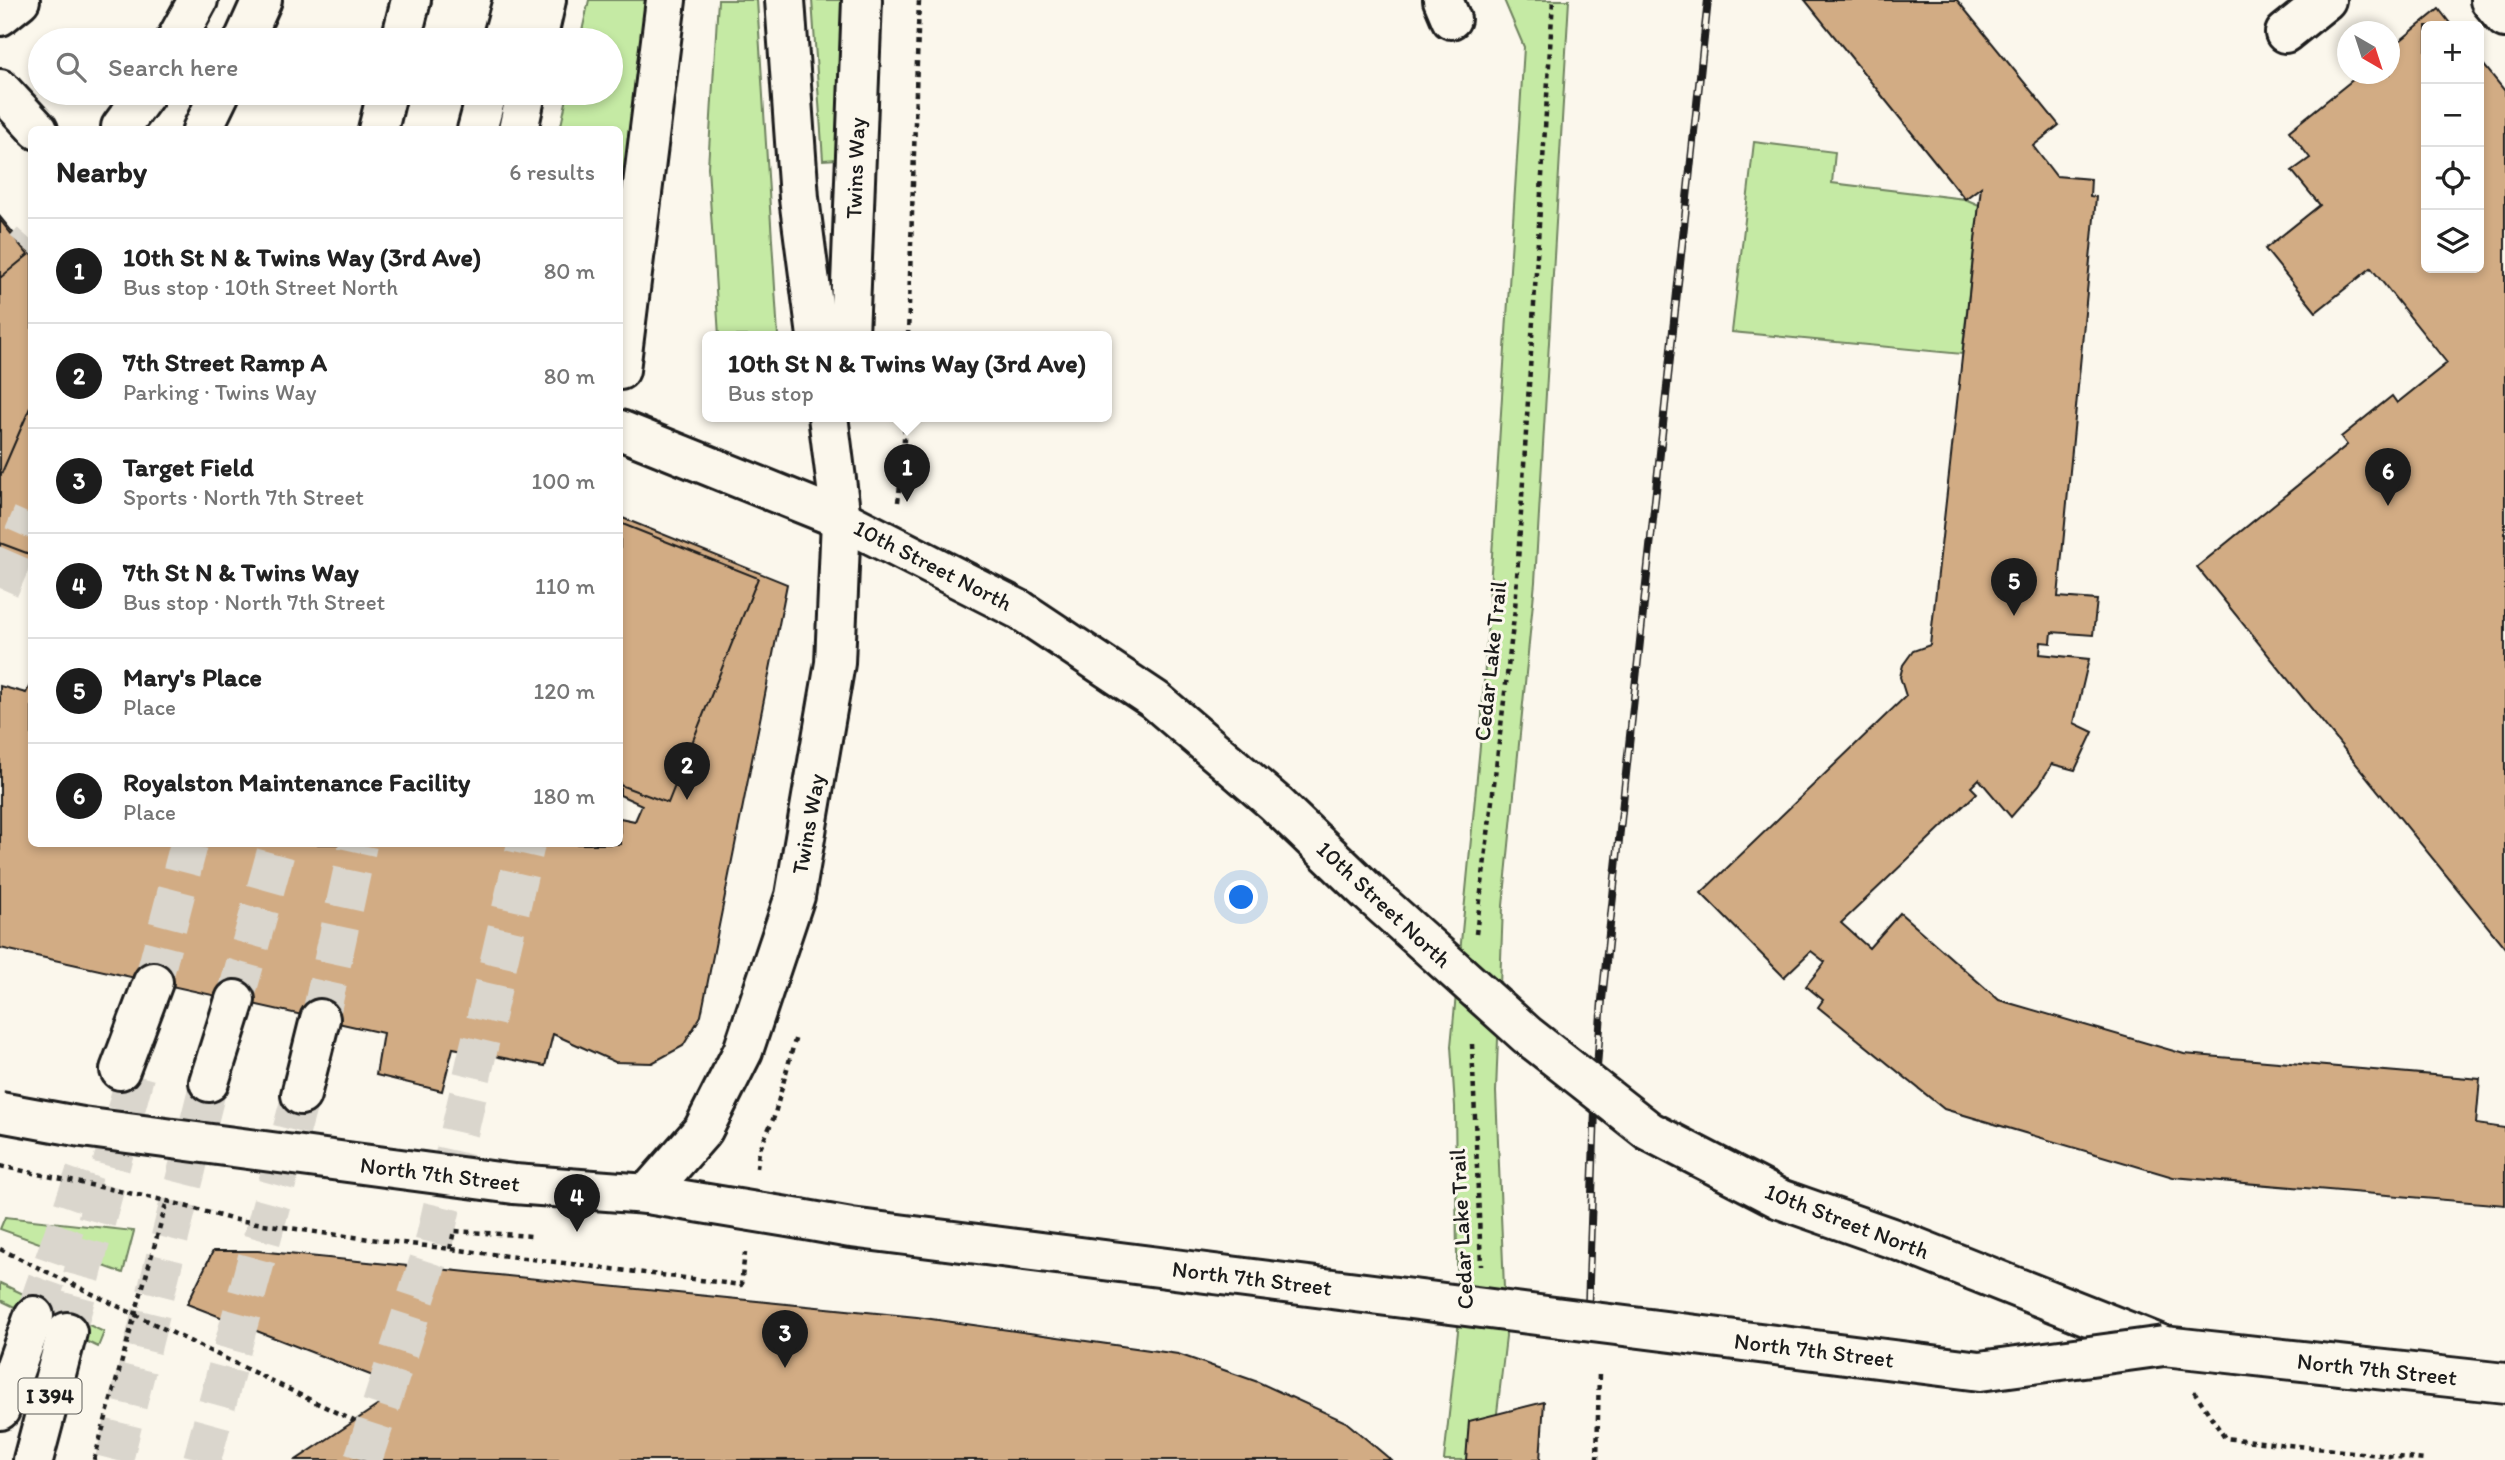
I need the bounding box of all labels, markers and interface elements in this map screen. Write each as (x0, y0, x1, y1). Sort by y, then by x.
north arrow (2337, 21, 2400, 84)
map controls (2421, 21, 2484, 273)
button: + (2421, 21, 2484, 84)
search box (28, 28, 623, 105)
icon: search (52, 48, 90, 86)
text: Search here (108, 51, 238, 83)
button: − (2421, 84, 2484, 147)
street label: Twins Way (839, 116, 871, 219)
button: locate (2421, 147, 2484, 210)
text: Nearby (56, 153, 147, 190)
text: 6 results (509, 158, 595, 186)
button: layers (2421, 210, 2484, 273)
text: 10th St N & Twins Way (3rd Ave) (123, 241, 481, 273)
text: 1 (74, 257, 84, 285)
text: 80 m (544, 257, 595, 285)
text: Bus stop · 10th Street North (123, 273, 398, 301)
popup (702, 331, 1112, 422)
text: 7th Street Ramp A (123, 346, 327, 378)
text: 10th St N & Twins Way (3rd Ave) (728, 347, 1086, 379)
text: 2 (73, 362, 85, 390)
text: 80 m (544, 362, 595, 390)
text: Parking · Twins Way (123, 378, 317, 406)
text: Bus stop (728, 379, 814, 407)
pin: 1 (884, 444, 930, 502)
pin: 6 (2365, 448, 2411, 506)
text: Target Field (123, 451, 254, 483)
text: 3 (73, 467, 85, 495)
text: 100 m (531, 467, 595, 495)
text: Sports · North 7th Street (123, 483, 364, 511)
street label: 10th Street North (849, 513, 1017, 617)
text: 7th St N & Twins Way (123, 556, 359, 588)
pin: 5 (1991, 558, 2037, 616)
text: 4 (72, 572, 86, 600)
text: 110 m (535, 572, 595, 600)
street label: Cedar Lake Trail (1468, 579, 1512, 742)
text: Bus stop · North 7th Street (123, 588, 385, 616)
text: Mary's Place (123, 661, 262, 693)
text: 5 (73, 677, 85, 705)
text: 120 m (534, 677, 595, 705)
text: Place (123, 693, 176, 721)
pin: 2 (664, 742, 710, 800)
text: Royalston Maintenance Facility (123, 766, 470, 798)
street label: Twins Way (785, 771, 831, 877)
text: 6 (73, 782, 85, 810)
text: 180 m (533, 782, 595, 810)
text: Place (123, 798, 176, 826)
street label: 10th Street North (1311, 835, 1457, 974)
your location (1224, 880, 1258, 914)
street label: Cedar Lake Trail (1443, 1147, 1479, 1310)
street label: North 7th Street (359, 1150, 522, 1198)
pin: 4 (554, 1174, 600, 1232)
street label: 10th Street North (1761, 1177, 1933, 1265)
street label: North 7th Street (1171, 1254, 1334, 1302)
pin: 3 (762, 1310, 808, 1368)
street label: North 7th Street (1733, 1326, 1896, 1374)
street label: North 7th Street (2296, 1347, 2459, 1391)
road number: I 394 (19, 1378, 82, 1414)

